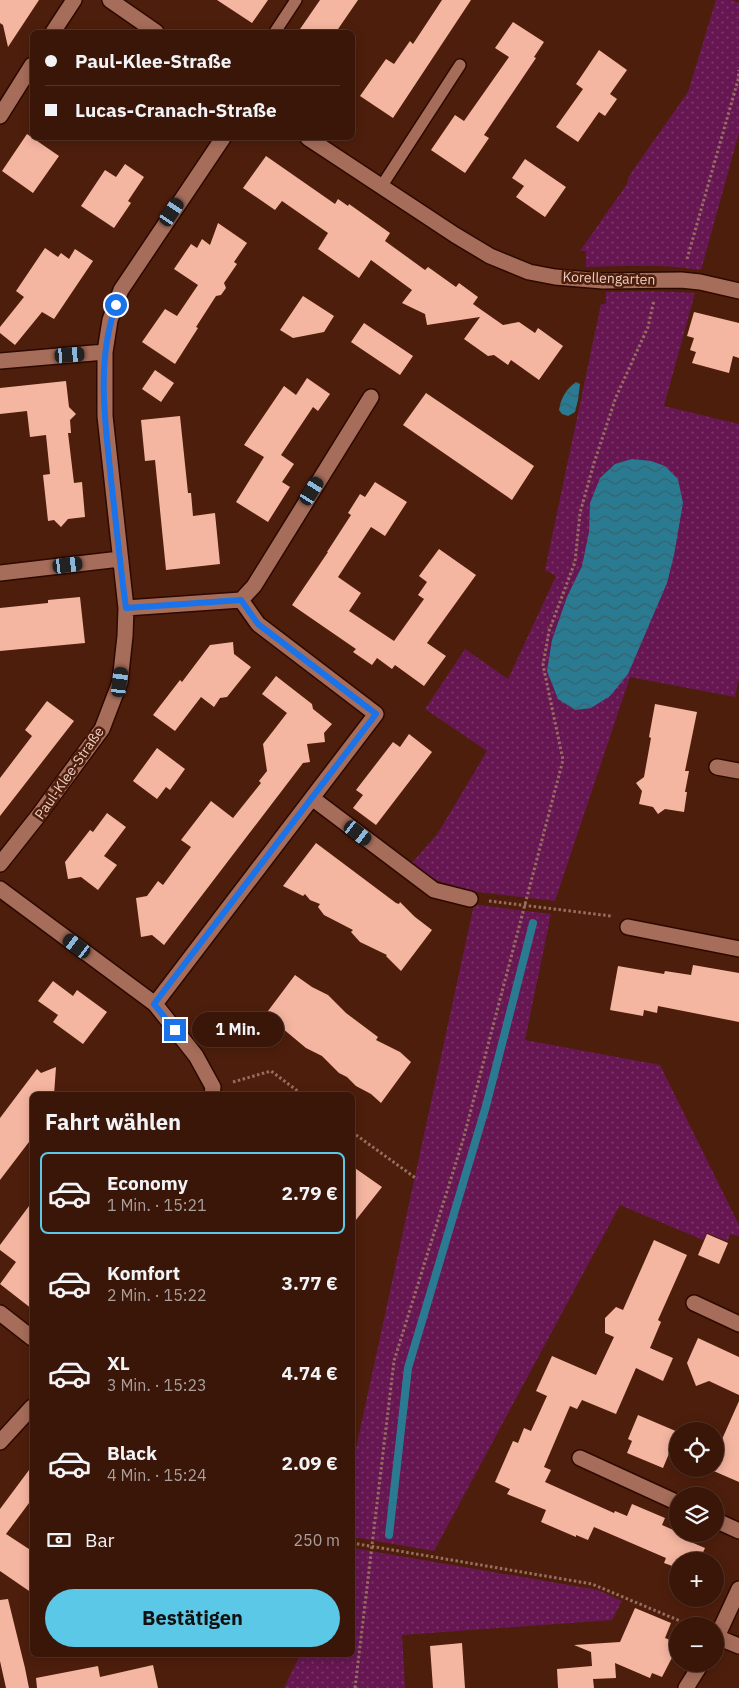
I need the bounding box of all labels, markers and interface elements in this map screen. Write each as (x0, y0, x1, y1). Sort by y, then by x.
text: Paul-Klee-Straße (75, 49, 231, 73)
text: Lucas-Cranach-Straße (75, 98, 277, 122)
car (157, 195, 186, 229)
street label: Korellengarten (562, 267, 656, 289)
route start (105, 294, 127, 316)
car (54, 346, 85, 364)
car (297, 474, 326, 508)
car (52, 556, 83, 574)
car (110, 666, 129, 698)
street label: Paul-Klee-Straße (30, 723, 108, 823)
car (341, 818, 374, 848)
car (60, 931, 93, 961)
callout: 1 Min. (192, 1012, 285, 1048)
route end (164, 1019, 186, 1041)
text: 1 Min. (215, 1019, 261, 1039)
text: Fahrt wählen (45, 1107, 181, 1136)
icon: car (47, 1171, 92, 1216)
text: Economy (107, 1171, 188, 1195)
text: 2.79 € (282, 1181, 338, 1205)
text: 1 Min. · 15:21 (107, 1195, 207, 1215)
icon: car (47, 1261, 92, 1306)
text: Komfort (107, 1261, 180, 1285)
text: 3.77 € (282, 1271, 338, 1295)
text: 2 Min. · 15:22 (107, 1285, 207, 1305)
icon: car (47, 1351, 92, 1396)
text: XL (107, 1351, 130, 1375)
text: 4.74 € (282, 1361, 338, 1385)
text: 3 Min. · 15:23 (107, 1375, 207, 1395)
map controls (669, 1422, 724, 1672)
button: locate (669, 1422, 724, 1477)
icon: car (47, 1441, 92, 1486)
text: Black (107, 1441, 157, 1465)
text: 2.09 € (282, 1451, 338, 1475)
text: 4 Min. · 15:24 (107, 1465, 207, 1485)
button: layers (669, 1487, 724, 1542)
icon: cash (45, 1526, 73, 1554)
text: Bar (85, 1528, 115, 1552)
text: 250 m (293, 1530, 340, 1550)
button: + (669, 1552, 724, 1607)
button: Bestätigen (45, 1589, 340, 1647)
button: − (669, 1617, 724, 1672)

